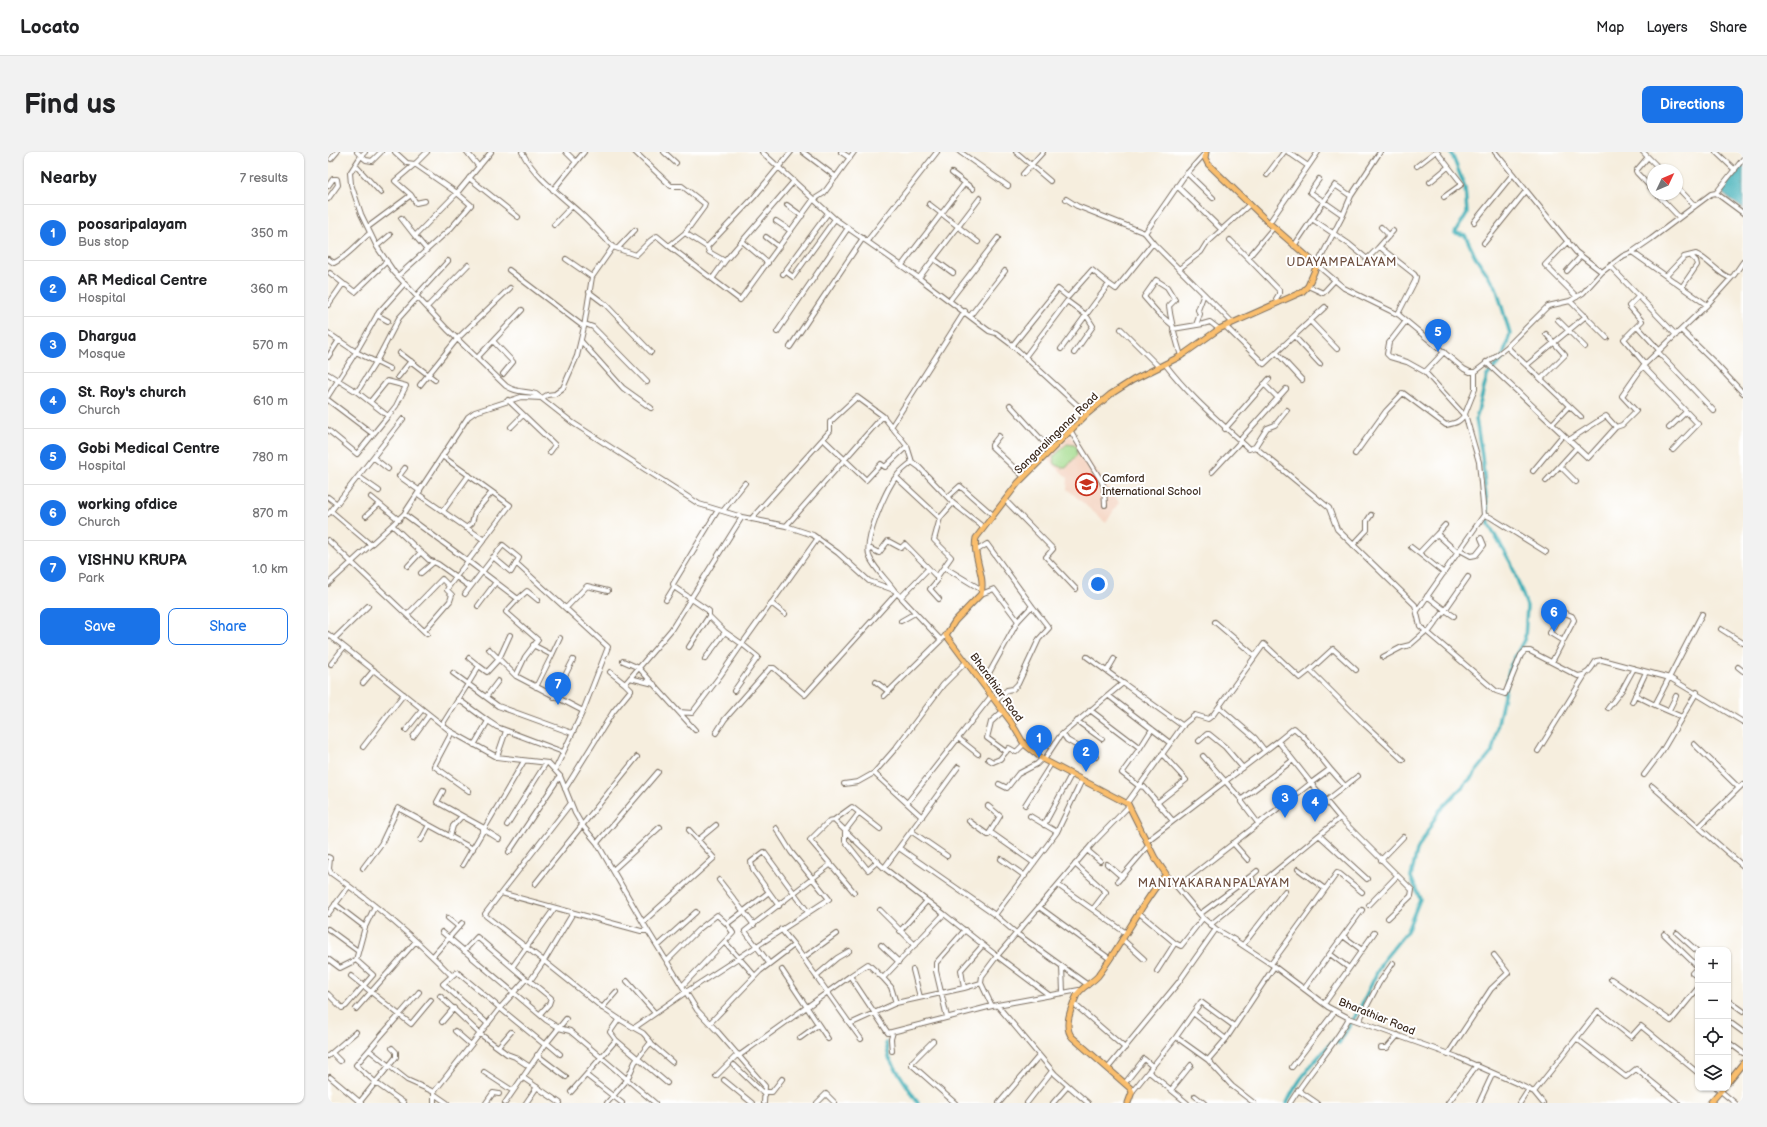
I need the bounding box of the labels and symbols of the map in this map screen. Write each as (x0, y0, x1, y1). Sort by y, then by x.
north arrow (1647, 164, 1683, 200)
district label: UDAYAMPALAYAM (1287, 255, 1397, 270)
pin: 5 (1425, 319, 1451, 352)
street label: Sangaralinganar Road (1012, 390, 1101, 477)
school or university icon: Camford International School (1073, 471, 1099, 497)
place label: Camford International School (1102, 472, 1201, 498)
your location (1088, 574, 1108, 594)
pin: 6 (1541, 599, 1567, 632)
street label: Bharathiar Road (967, 650, 1026, 724)
pin: 7 (545, 672, 571, 705)
pin: 1 (1026, 725, 1052, 758)
pin: 2 (1073, 739, 1099, 772)
pin: 3 (1272, 785, 1298, 818)
pin: 4 (1302, 789, 1328, 822)
district label: MANIYAKARANPALAYAM (1138, 876, 1290, 891)
street label: Bharathiar Road (1337, 995, 1417, 1038)

